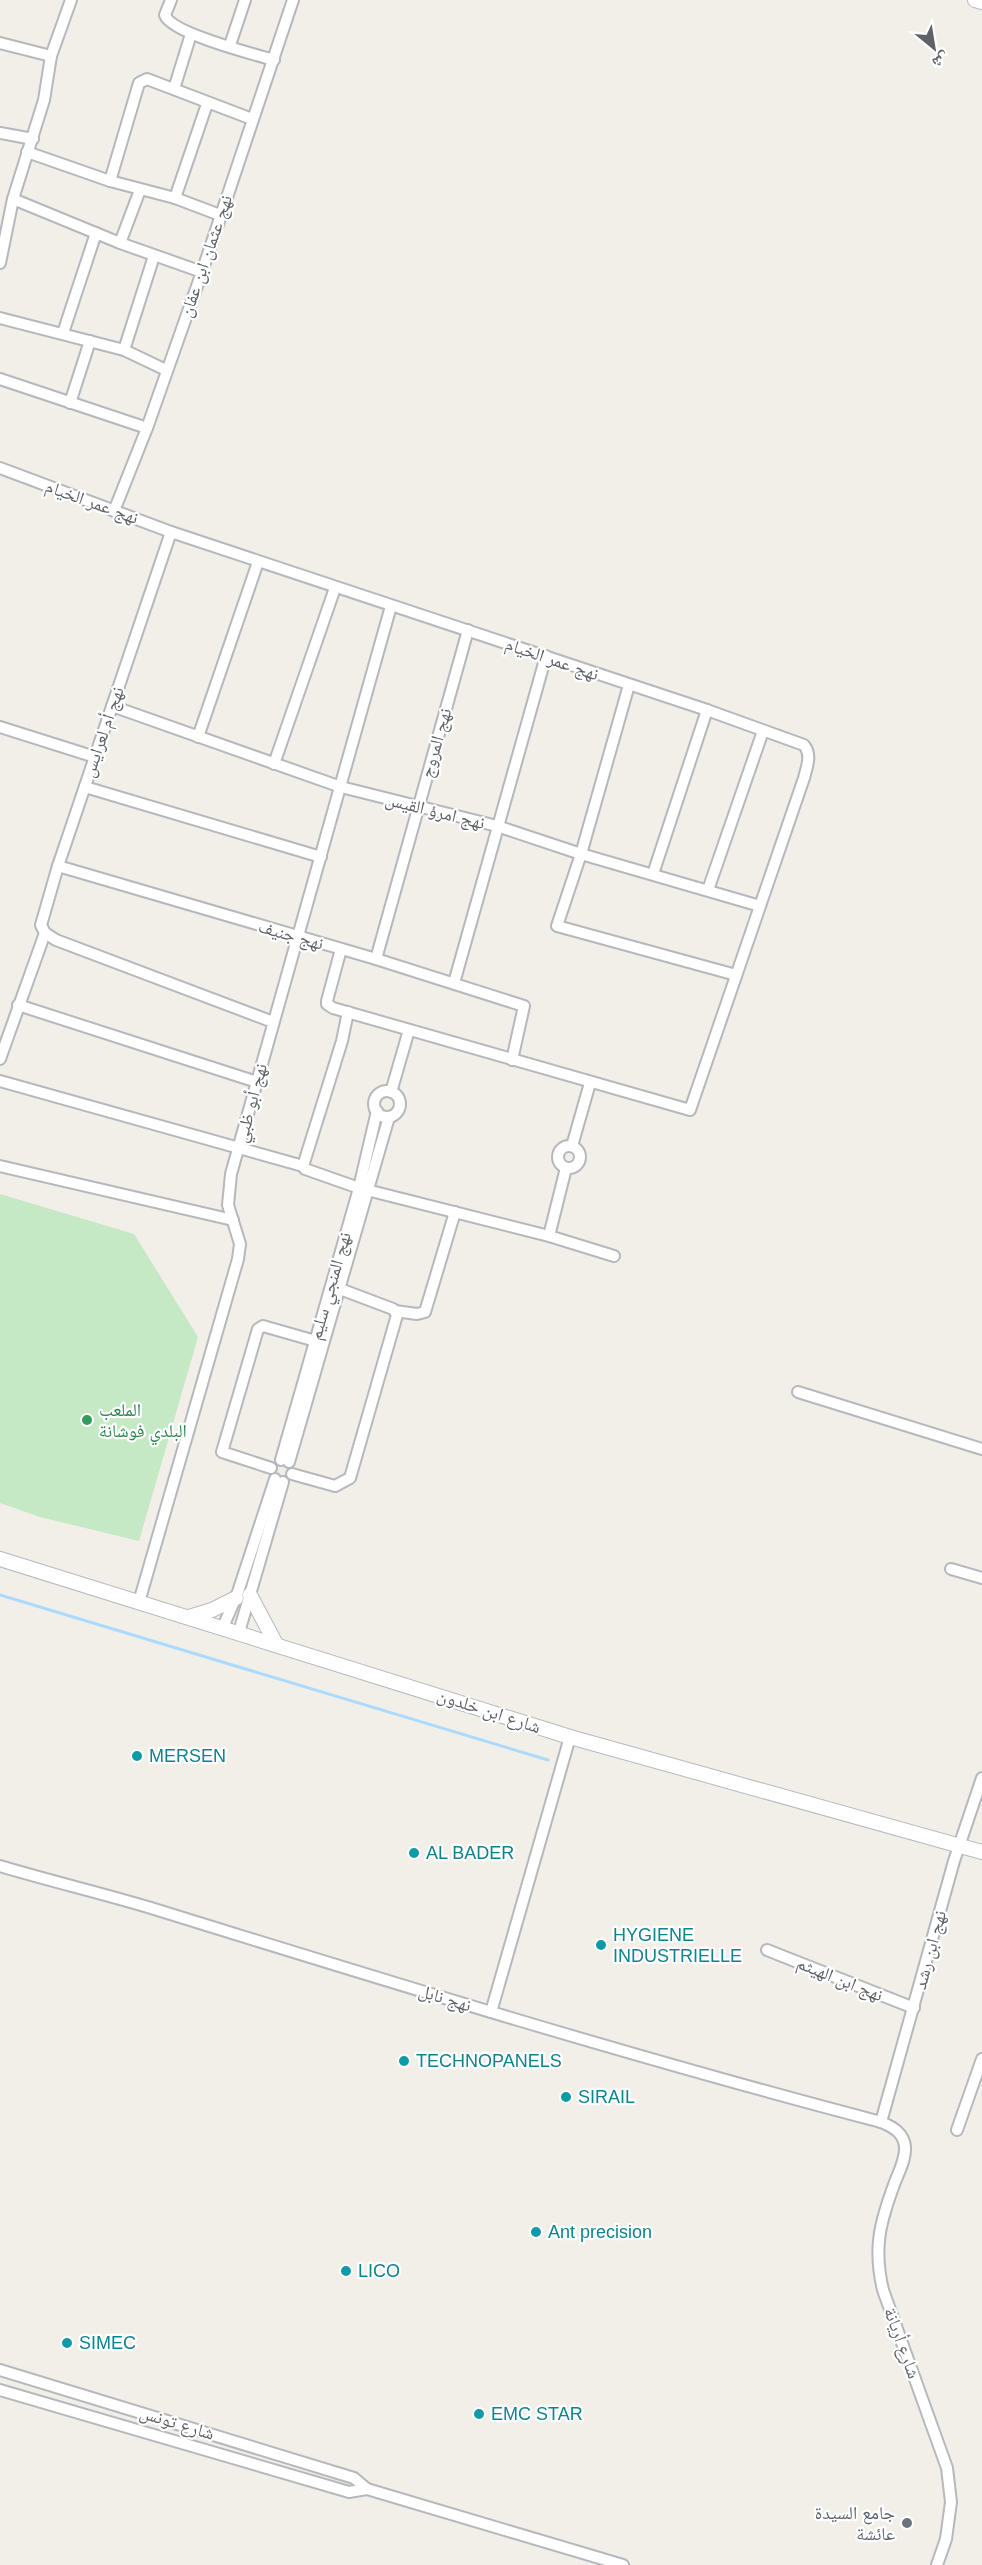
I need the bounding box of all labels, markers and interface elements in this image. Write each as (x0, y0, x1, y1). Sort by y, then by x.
north arrow (904, 18, 964, 78)
text: ش (929, 48, 953, 72)
street label: نهج عثمان ابن عفان (176, 192, 238, 320)
street label: نهج عمر الخيام (42, 476, 141, 530)
street label: نهج عمر الخيام (502, 634, 601, 686)
street label: نهج أم لعرايس (78, 684, 130, 780)
street label: نهج المروج (417, 706, 457, 781)
street label: نهج امرؤ القيس (383, 789, 487, 835)
street label: نهج جنيف (256, 916, 326, 956)
street label: نهج أبو ظبي (230, 1061, 276, 1146)
street label: نهج المنجي سليم (305, 1230, 359, 1343)
place label: الملعب البلدي فوشانة (99, 1400, 187, 1446)
marker: الملعب البلدي فوشانة (80, 1413, 94, 1427)
street label: شارع ابن خلدون (435, 1685, 543, 1738)
place label: MERSEN (149, 1746, 226, 1766)
marker: MERSEN (130, 1749, 144, 1763)
place label: AL BADER (426, 1843, 514, 1863)
marker: AL BADER (407, 1846, 421, 1860)
street label: نهج ابن رشد (910, 1908, 952, 1992)
place label: HYGIENE INDUSTRIELLE (613, 1925, 742, 1966)
marker: HYGIENE INDUSTRIELLE (594, 1938, 608, 1952)
street label: نهج ابن الهيثم (793, 1953, 886, 2007)
street label: نهج نابل (416, 1981, 474, 2017)
place label: TECHNOPANELS (416, 2051, 562, 2071)
marker: TECHNOPANELS (397, 2054, 411, 2068)
place label: SIRAIL (578, 2087, 635, 2107)
marker: SIRAIL (559, 2090, 573, 2104)
place label: Ant precision (548, 2222, 652, 2242)
marker: Ant precision (529, 2225, 543, 2239)
place label: LICO (358, 2261, 400, 2281)
marker: LICO (339, 2264, 353, 2278)
street label: شارع أريانة (879, 2304, 925, 2382)
place label: SIMEC (79, 2333, 136, 2353)
marker: SIMEC (60, 2336, 74, 2350)
street label: شارع تونس (137, 2402, 217, 2445)
place label: EMC STAR (491, 2404, 583, 2424)
marker: EMC STAR (472, 2407, 486, 2421)
place label: جامع السيدة عائشة (815, 2503, 895, 2544)
marker: جامع السيدة عائشة (900, 2516, 914, 2530)

